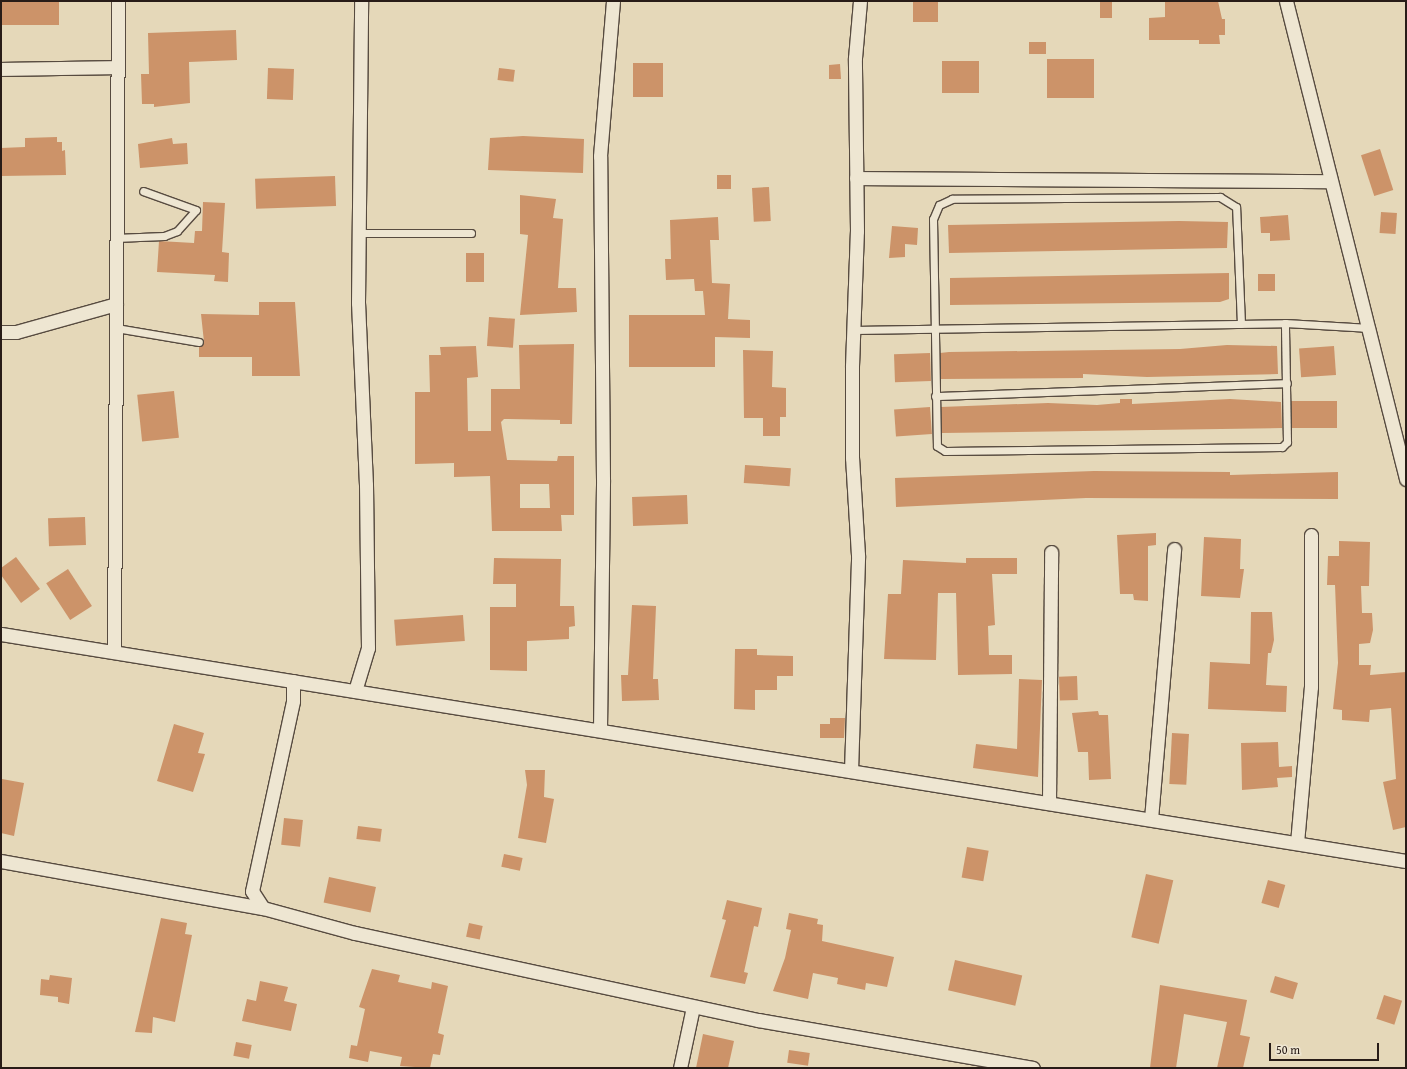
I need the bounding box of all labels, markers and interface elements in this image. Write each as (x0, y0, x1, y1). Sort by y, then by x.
scale bar (1271, 1035, 1381, 1061)
text: 50 m (1276, 1041, 1300, 1058)

